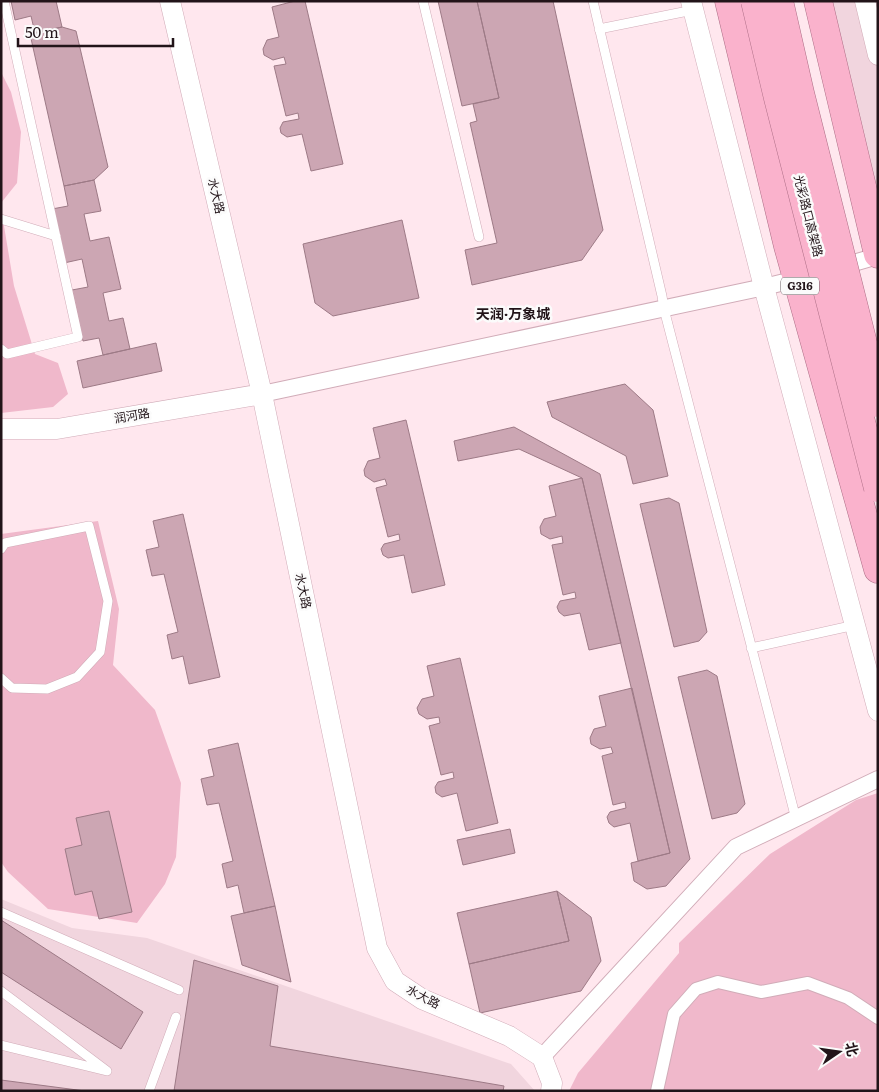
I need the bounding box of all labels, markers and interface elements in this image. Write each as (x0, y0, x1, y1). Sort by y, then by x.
scale bar (18, 15, 172, 47)
text: 50 m (25, 20, 59, 43)
street label: 光彩路口高架路 (790, 173, 828, 259)
street label: 水大路 (204, 176, 230, 215)
road number: G316 (781, 278, 819, 294)
district label: 天润·万象城 (476, 303, 550, 323)
street label: 润河路 (113, 403, 151, 427)
street label: 水大路 (291, 571, 317, 610)
street label: 水大路 (403, 980, 444, 1013)
north arrow (814, 1027, 864, 1077)
text: 北 (841, 1040, 864, 1058)

